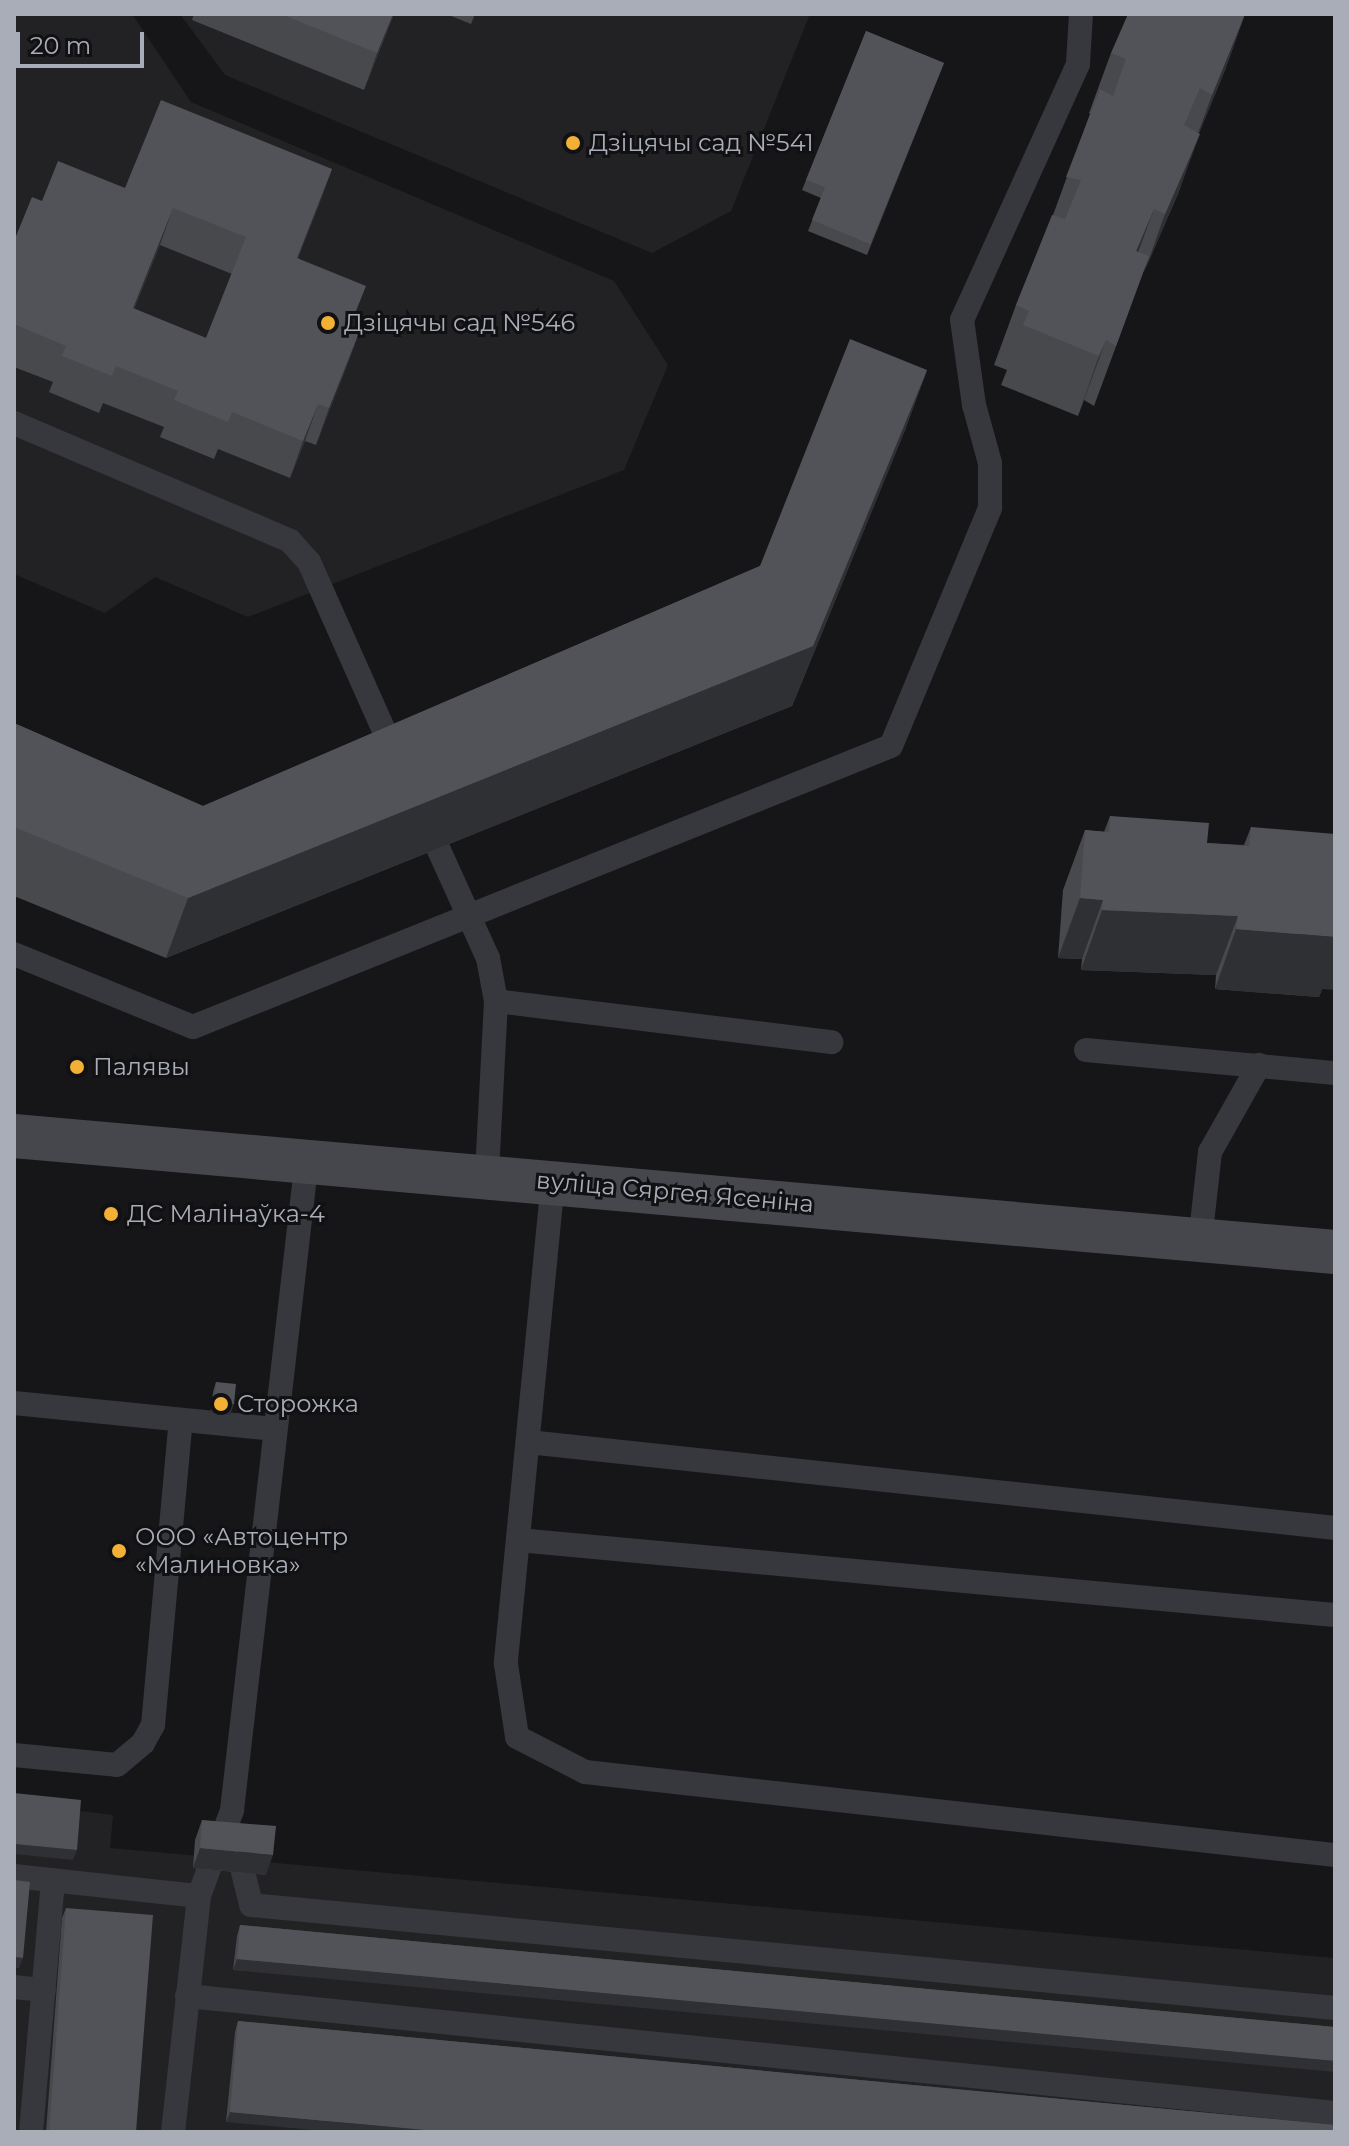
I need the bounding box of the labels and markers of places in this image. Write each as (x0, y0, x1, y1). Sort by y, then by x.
place label: Дзіцячы сад №541 (589, 129, 814, 157)
marker: Дзіцячы сад №541 (564, 134, 582, 152)
place label: Дзіцячы сад №546 (344, 309, 575, 337)
marker: Дзіцячы сад №546 (319, 314, 337, 332)
place label: Палявы (93, 1053, 190, 1081)
marker: Палявы (68, 1058, 86, 1076)
place label: ДС Малінаўка-4 (127, 1200, 325, 1228)
marker: ДС Малінаўка-4 (102, 1205, 120, 1223)
place label: Сторожка (237, 1390, 359, 1418)
marker: Сторожка (212, 1395, 230, 1413)
place label: ООО «Автоцентр «Малиновка» (135, 1523, 348, 1579)
marker: ООО «Автоцентр «Малиновка» (110, 1542, 128, 1560)

